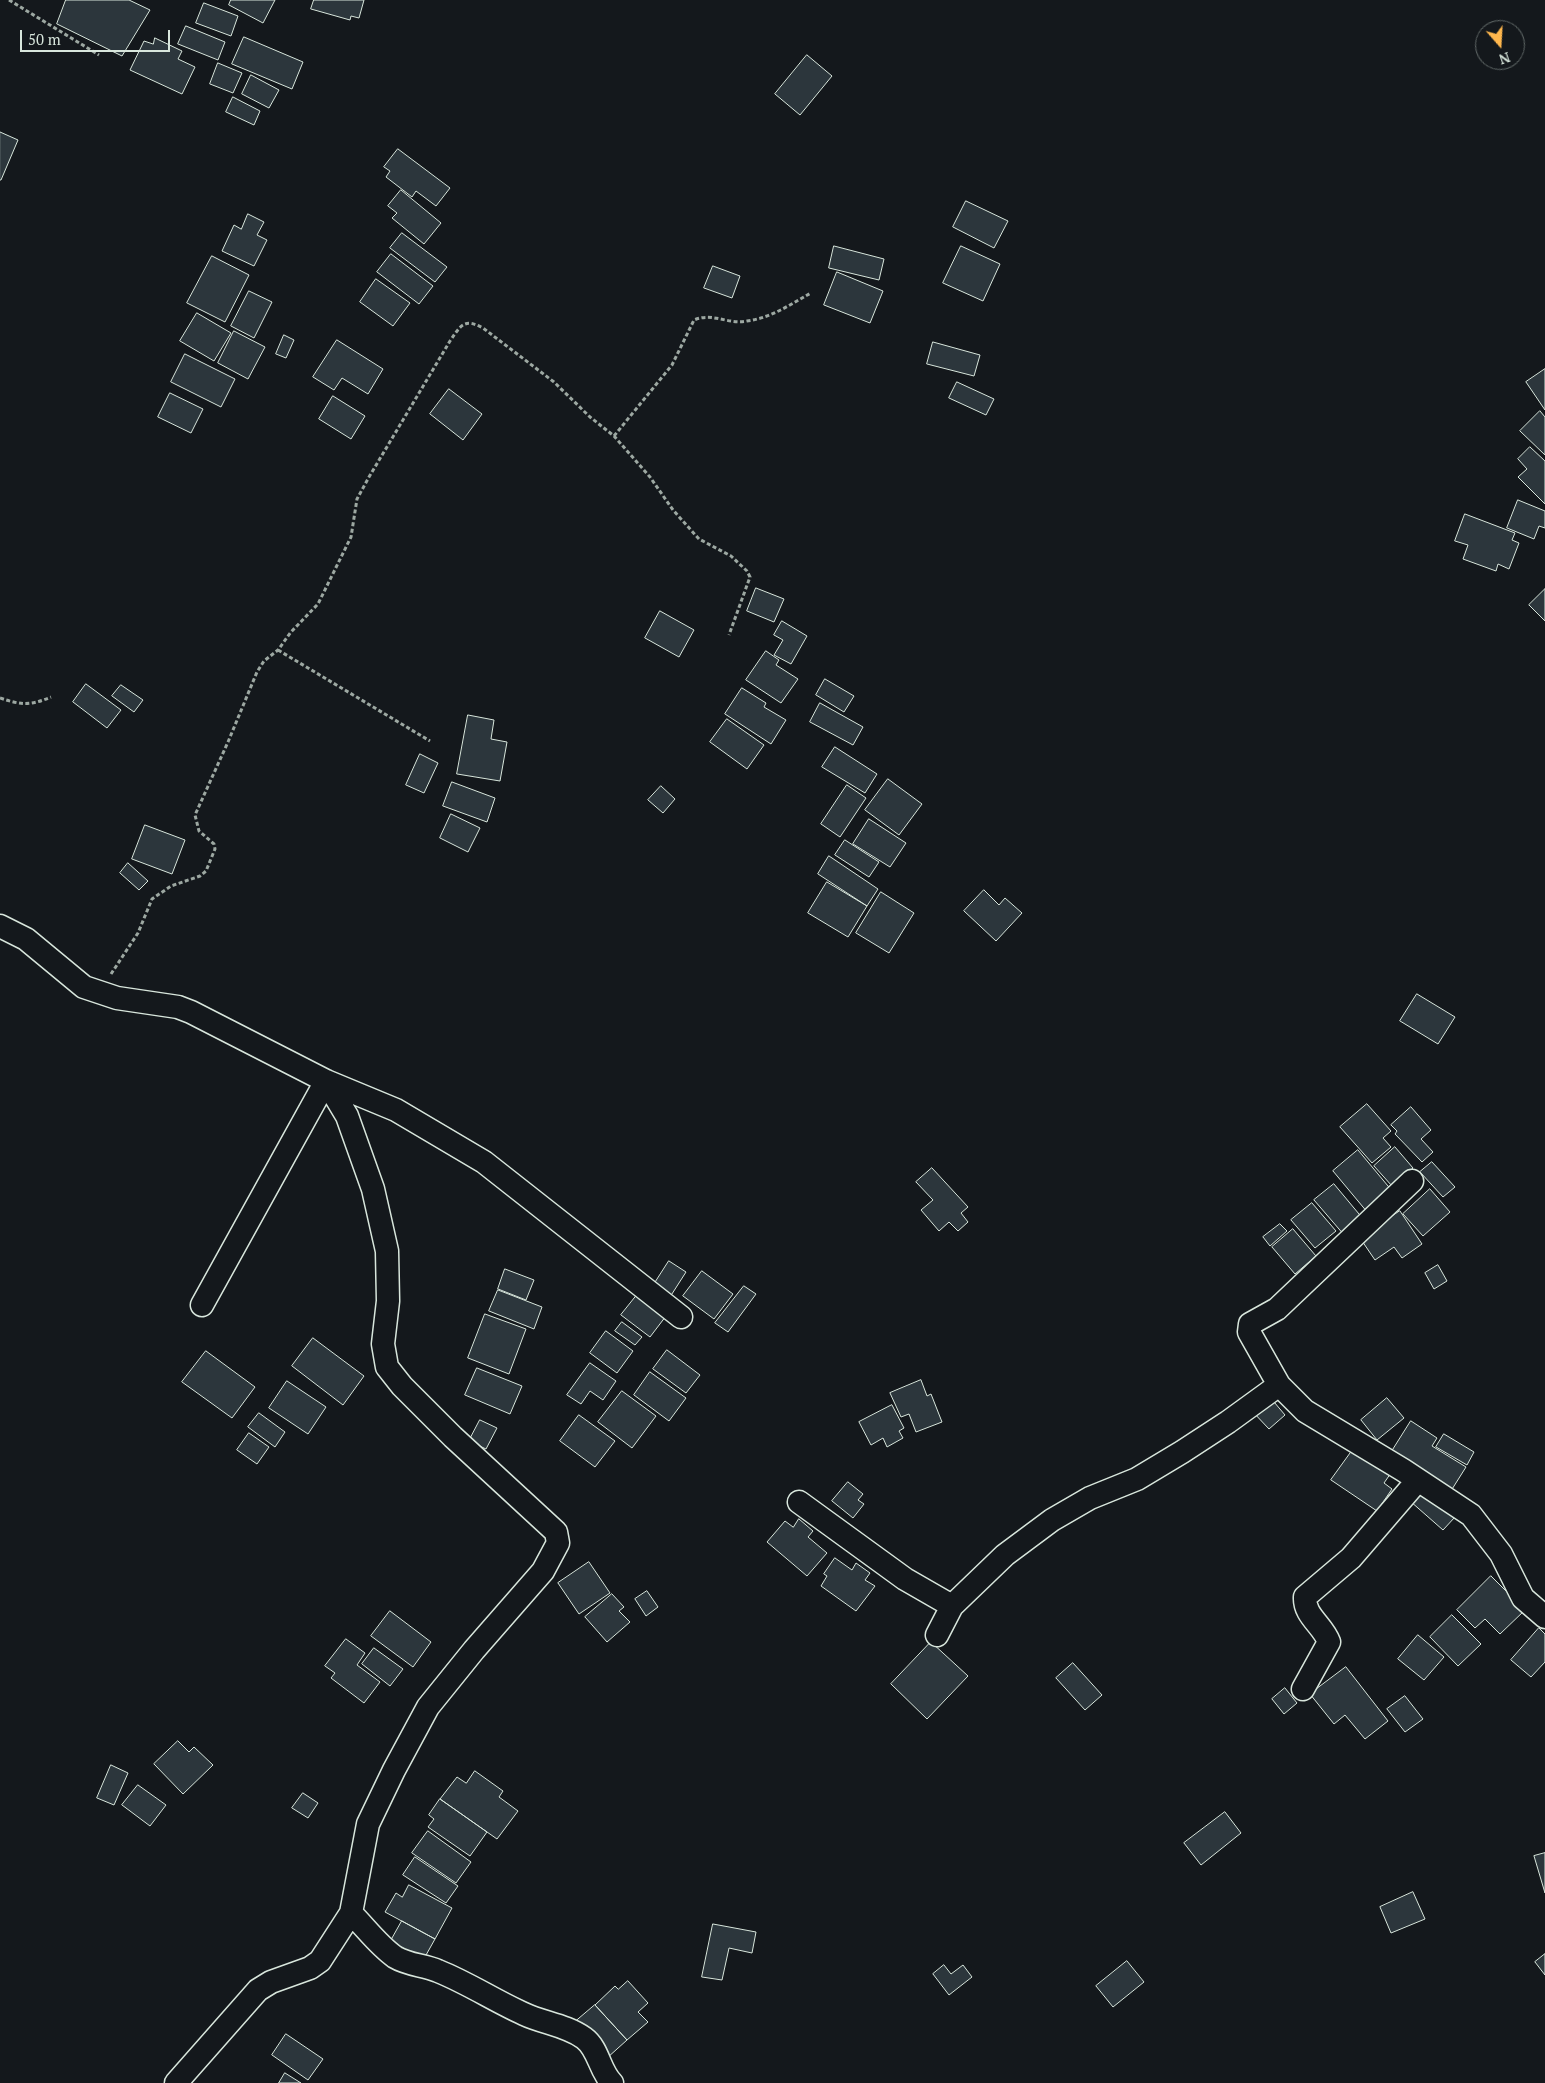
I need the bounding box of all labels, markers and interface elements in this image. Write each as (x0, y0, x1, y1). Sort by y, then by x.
scale bar (22, 20, 172, 52)
north arrow (1475, 20, 1525, 70)
text: 50 m (28, 29, 61, 49)
text: N (1497, 48, 1513, 69)

